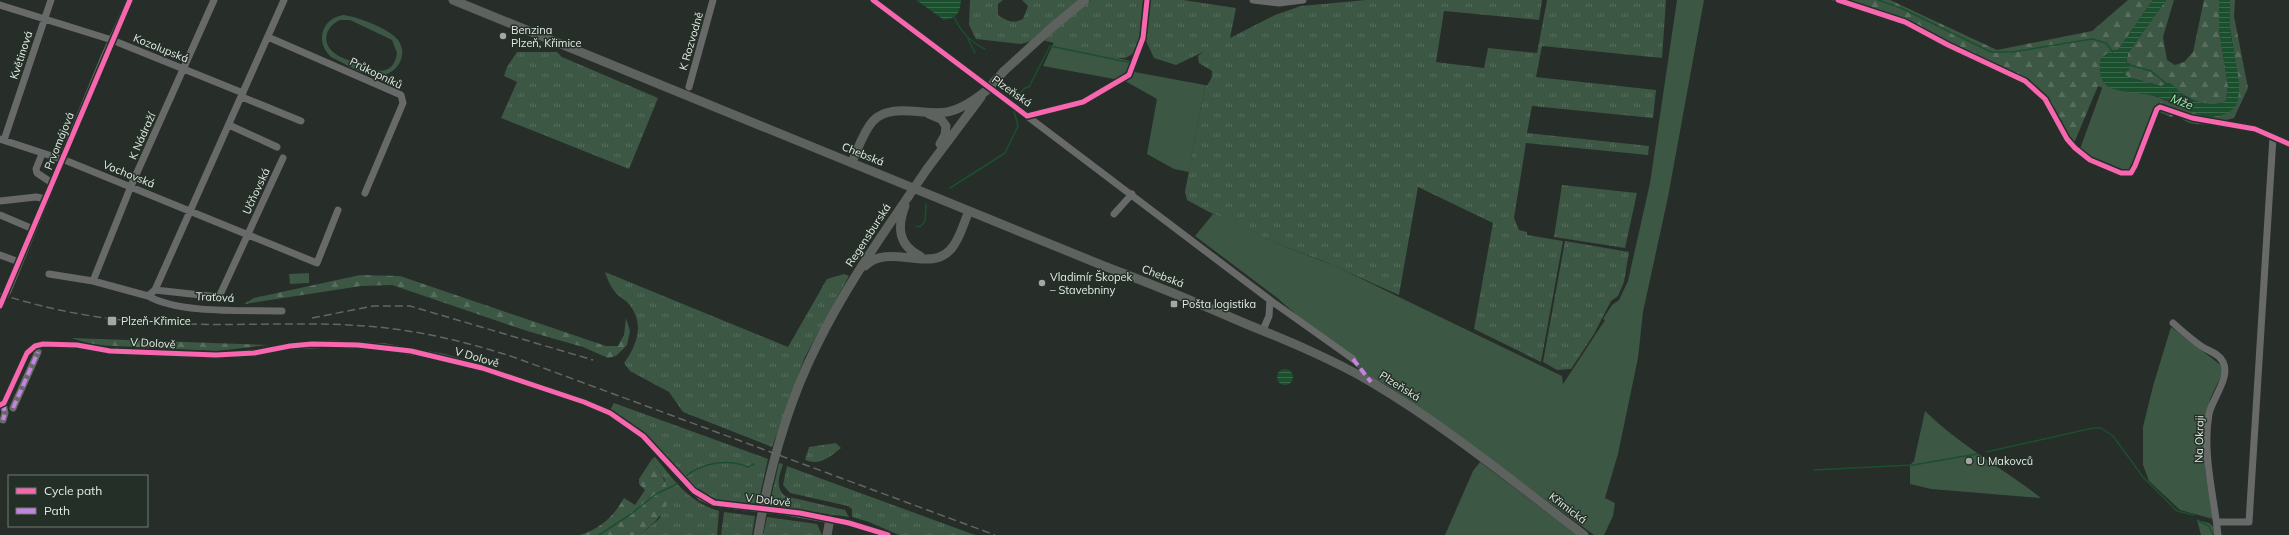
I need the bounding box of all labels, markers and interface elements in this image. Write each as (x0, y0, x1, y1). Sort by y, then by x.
street label: K Rozvodně (676, 10, 706, 72)
place label: Benzina Plzeň, Křimice (511, 23, 581, 50)
street label: Květinová (7, 29, 35, 81)
street label: Kozolupská (131, 31, 191, 65)
marker: Benzina Plzeň, Křimice (498, 31, 508, 41)
street label: Průkopníků (347, 54, 405, 92)
street label: Plzeňská (989, 72, 1035, 110)
water label: Mže (2169, 90, 2196, 113)
street label: K Nádraží (125, 109, 159, 162)
street label: Prvomájová (41, 110, 77, 172)
street label: Chebská (840, 139, 886, 169)
street label: Vochovská (101, 157, 157, 191)
street label: Učňovská (239, 166, 273, 216)
street label: Regensburská (842, 201, 894, 269)
street label: Chebská (1140, 262, 1186, 290)
place label: Vladimír Škopek – Stavebniny (1050, 270, 1132, 297)
marker: Vladimír Škopek – Stavebniny (1037, 278, 1047, 288)
street label: Traťová (195, 289, 235, 305)
place label: Pošta logistika (1182, 297, 1256, 311)
marker: Pošta logistika (1169, 299, 1179, 309)
place label: Plzeň-Křimice (121, 314, 191, 328)
marker: Plzeň-Křimice (106, 315, 118, 327)
street label: V Dolově (130, 335, 176, 351)
street label: V Dolově (453, 344, 501, 370)
street label: Plzeňská (1377, 368, 1423, 404)
street label: Na Okraji (2192, 415, 2206, 463)
place label: U Makovců (1977, 454, 2033, 468)
marker: U Makovců (1964, 456, 1974, 466)
legend (8, 475, 148, 527)
text: Cycle path (44, 483, 102, 498)
street label: Křimická (1546, 489, 1590, 527)
street label: V Dolově (745, 491, 791, 509)
text: Path (44, 503, 70, 518)

